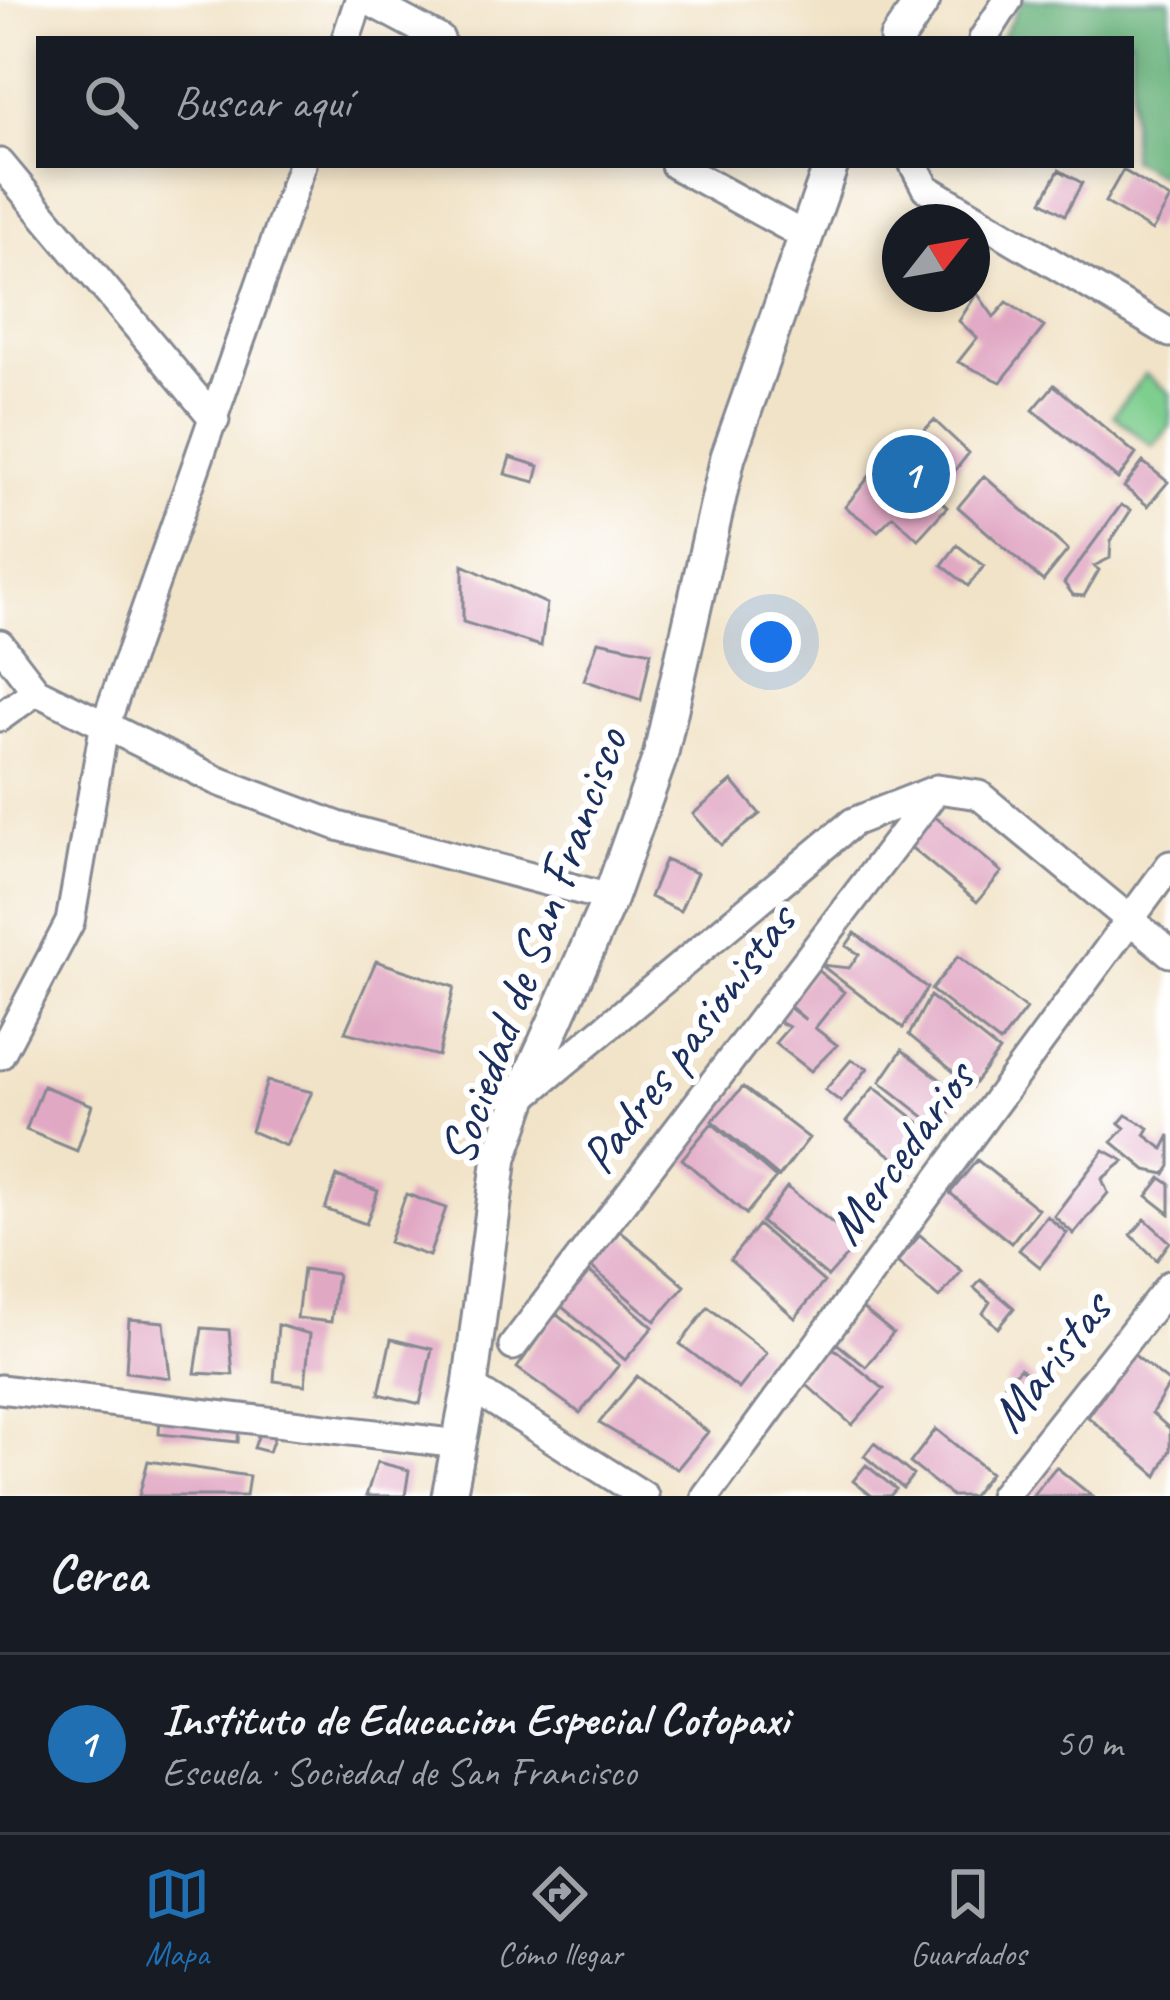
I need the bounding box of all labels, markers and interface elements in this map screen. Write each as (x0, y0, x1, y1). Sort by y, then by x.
search box (36, 36, 1134, 168)
icon: search (78, 69, 144, 135)
text: Buscar aquí (174, 74, 350, 131)
north arrow (882, 204, 990, 312)
pin: 1 (872, 429, 950, 519)
your location (741, 612, 801, 672)
street label: Sociedad de San Francisco (424, 717, 643, 1173)
street label: Padres pasionistas (566, 888, 812, 1186)
street label: Mercedarios (813, 1046, 991, 1257)
street label: Maristas (975, 1275, 1127, 1444)
text: Cerca (48, 1542, 147, 1606)
text: Instituto de Educacion Especial Cotopaxi (162, 1691, 788, 1748)
text: 1 (78, 1719, 96, 1768)
text: 50 m (1056, 1719, 1122, 1768)
text: Escuela · Sociedad de San Francisco (162, 1748, 636, 1797)
tab: Mapa (144, 1861, 210, 1975)
tab: Cómo llegar (498, 1861, 623, 1975)
tab: Guardados (910, 1861, 1026, 1975)

